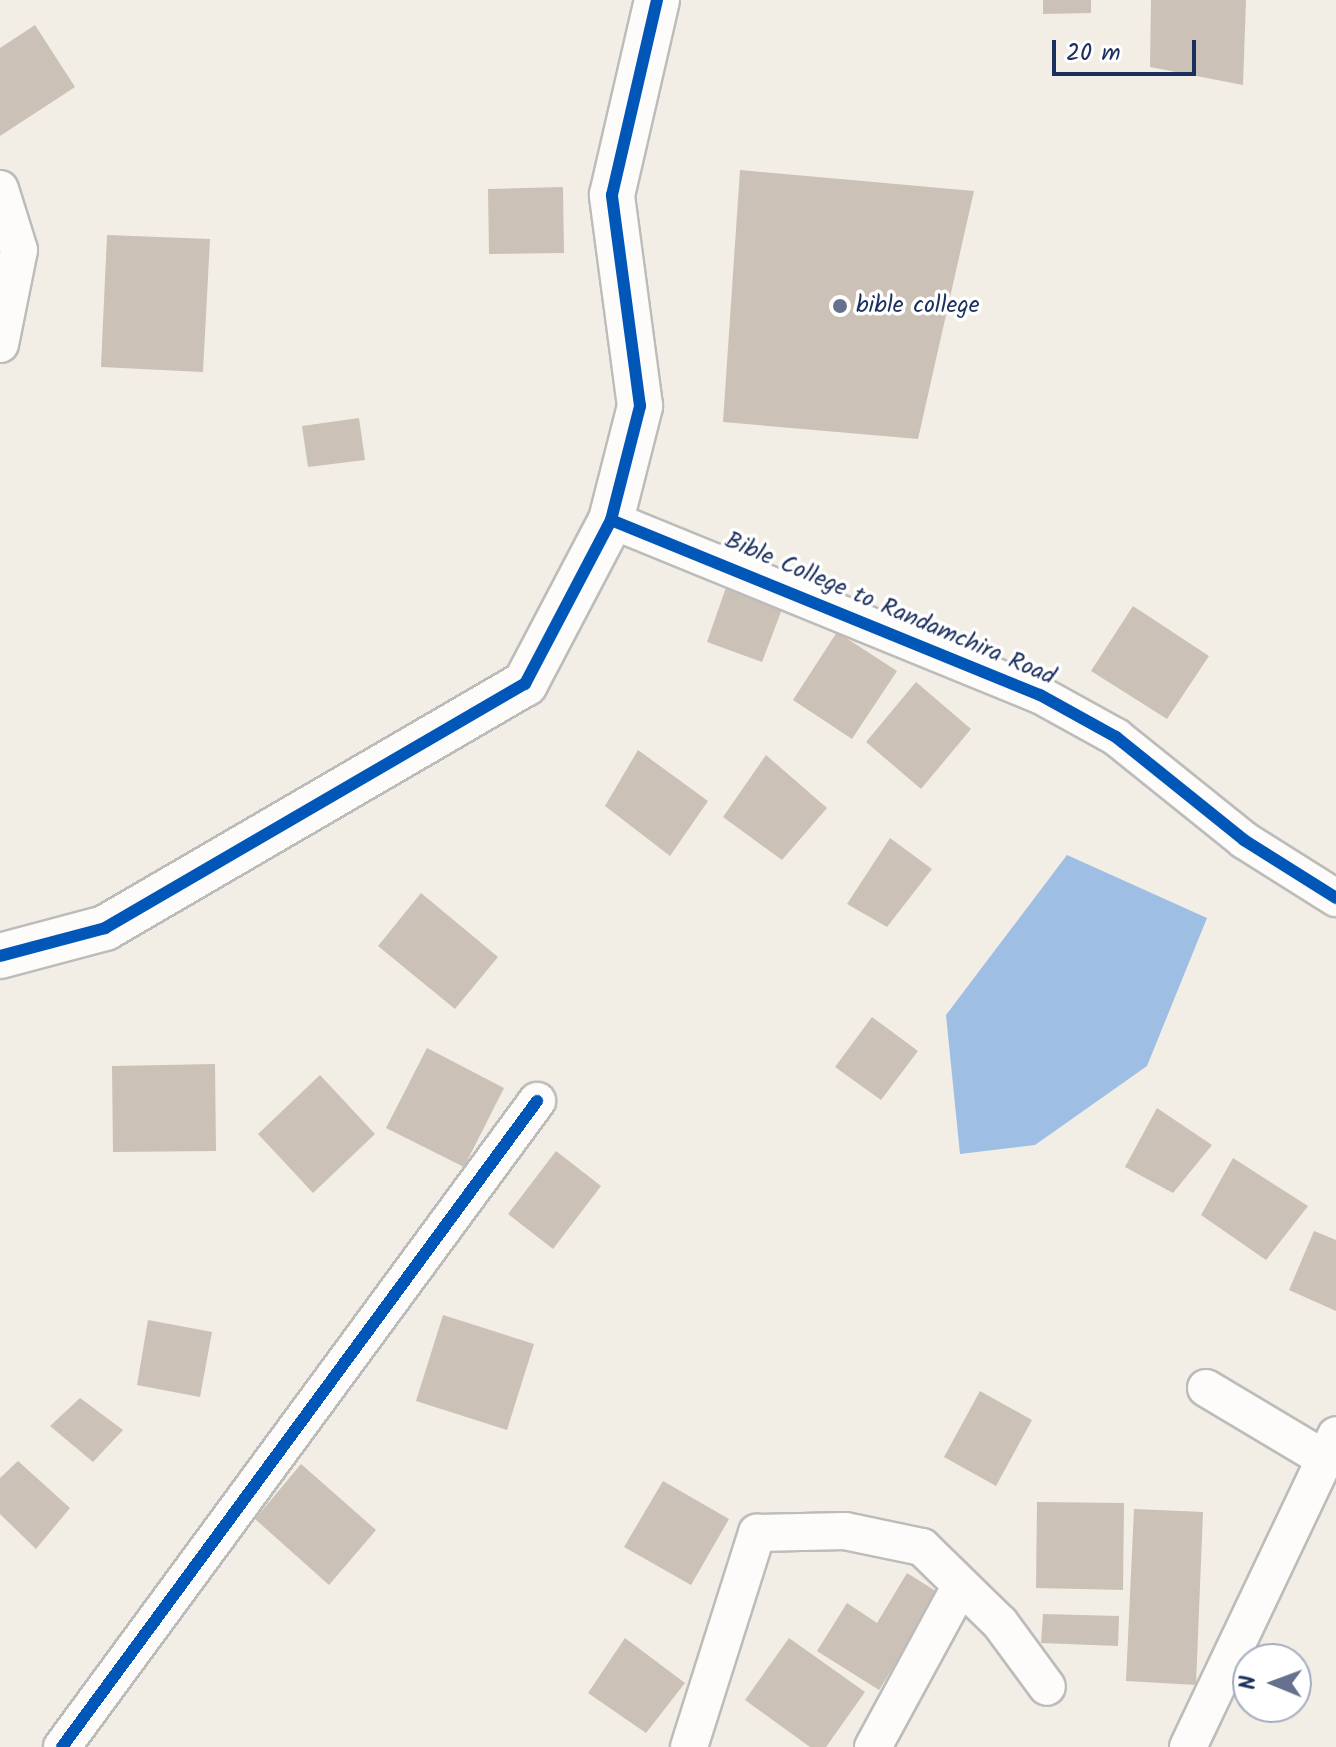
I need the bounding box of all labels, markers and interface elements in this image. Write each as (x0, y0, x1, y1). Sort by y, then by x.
scale bar (1056, 24, 1200, 74)
text: 20 m (1066, 34, 1121, 73)
place label: bible college (856, 292, 980, 320)
marker: bible college (831, 297, 849, 315)
street label: Bible College to Randamchira Road (721, 526, 1059, 692)
north arrow (1232, 1643, 1312, 1723)
text: N (1232, 1675, 1267, 1690)

